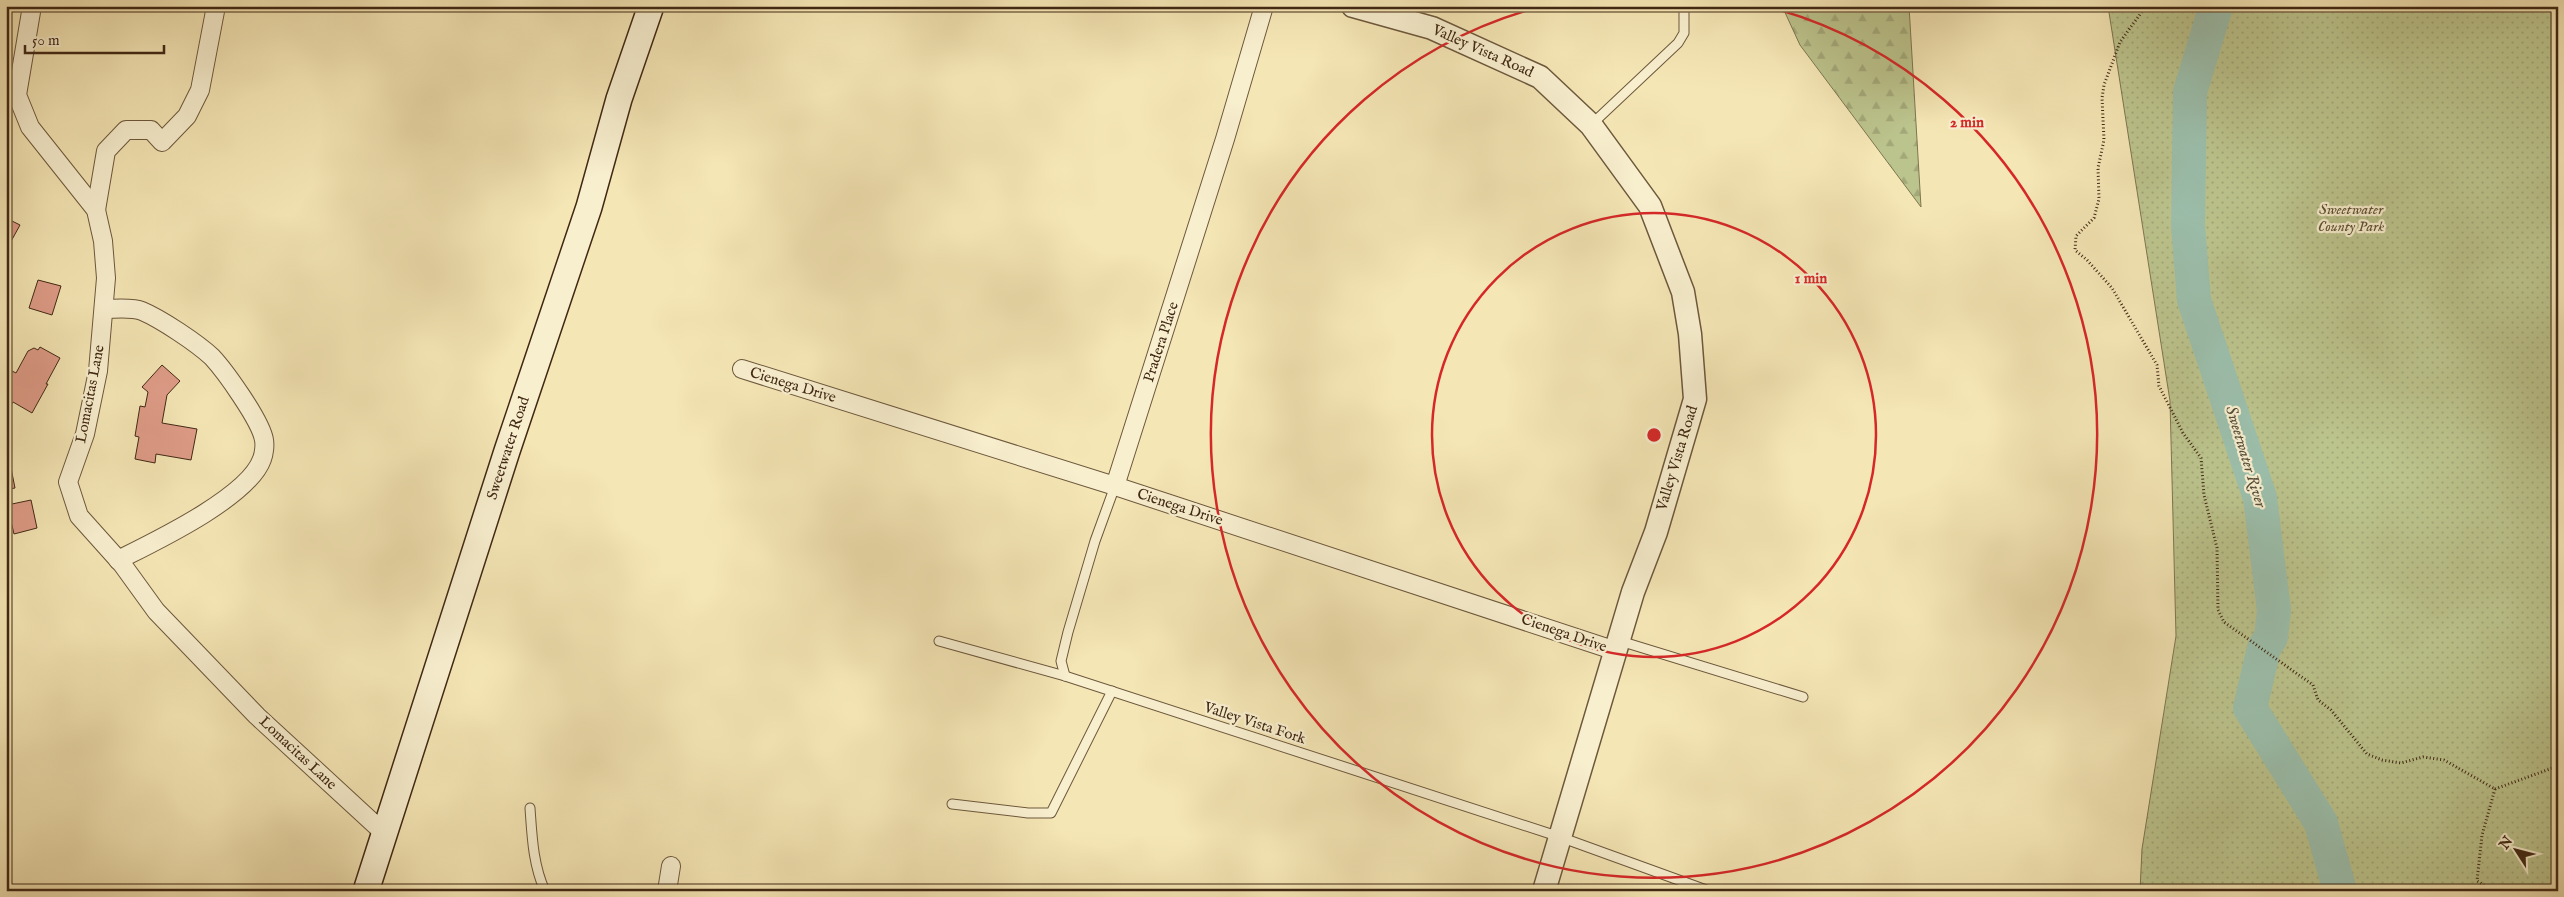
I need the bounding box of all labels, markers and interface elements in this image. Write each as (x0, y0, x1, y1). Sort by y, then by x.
street label: Valley Vista Road (1428, 20, 1538, 82)
scale bar (25, 22, 164, 54)
text: 50 m (32, 31, 60, 50)
text: 2 min (1950, 113, 1984, 132)
park label: Sweetwater County Park (2318, 200, 2384, 236)
text: 1 min (1795, 269, 1827, 288)
street label: Pradera Place (1139, 299, 1183, 385)
street label: Lomacitas Lane (71, 343, 109, 445)
street label: Cienega Drive (748, 363, 839, 407)
street label: Sweetwater Road (482, 393, 534, 502)
street label: Valley Vista Road (1652, 402, 1702, 514)
water label: Sweetwater River (2220, 404, 2270, 512)
centre of rings (1645, 426, 1663, 444)
street label: Cienega Drive (1135, 484, 1225, 530)
street label: Cienega Drive (1519, 609, 1609, 657)
street label: Valley Vista Fork (1201, 697, 1309, 749)
street label: Lomacitas Lane (255, 712, 341, 794)
north arrow (2492, 824, 2542, 874)
text: N (2495, 833, 2517, 854)

